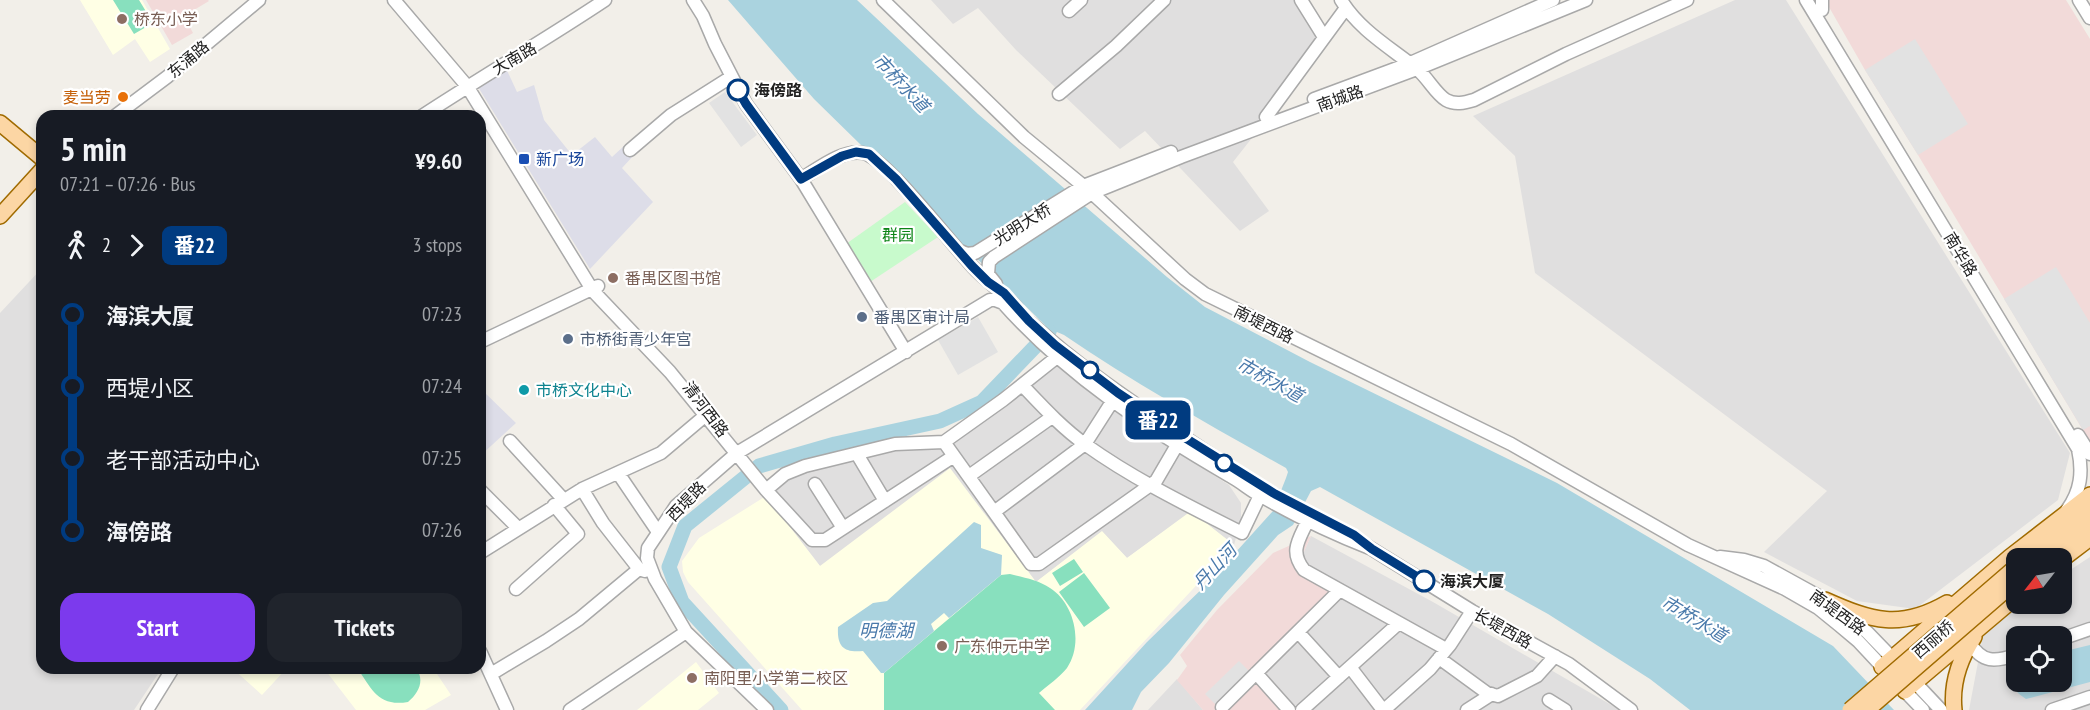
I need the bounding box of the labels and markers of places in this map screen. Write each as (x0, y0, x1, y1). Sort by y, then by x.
place label: 桥东小学 (134, 9, 198, 29)
marker: 桥东小学 (115, 12, 129, 26)
marker: 海傍路 (727, 79, 749, 101)
place label: 海傍路 (754, 80, 802, 100)
place label: 麦当劳 (63, 87, 111, 107)
marker: 麦当劳 (116, 90, 130, 104)
place label: 新广场 (536, 149, 584, 169)
marker: 新广场 (517, 152, 531, 166)
place label: 番禺区图书馆 (625, 268, 721, 288)
marker: 番禺区图书馆 (606, 271, 620, 285)
place label: 番禺区审计局 (874, 307, 970, 327)
marker: 番禺区审计局 (855, 310, 869, 324)
place label: 市桥街青少年宫 (580, 329, 692, 349)
marker: 市桥街青少年宫 (561, 332, 575, 346)
unlabelled marker (1081, 361, 1099, 379)
place label: 市桥文化中心 (536, 380, 632, 400)
marker: 市桥文化中心 (517, 383, 531, 397)
unlabelled marker (1215, 454, 1233, 472)
marker: 海滨大厦 (1413, 570, 1435, 592)
place label: 海滨大厦 (1440, 571, 1504, 591)
place label: 广东仲元中学 (954, 636, 1050, 656)
marker: 广东仲元中学 (935, 639, 949, 653)
place label: 南阳里小学第二校区 (704, 668, 848, 688)
marker: 南阳里小学第二校区 (685, 671, 699, 685)

